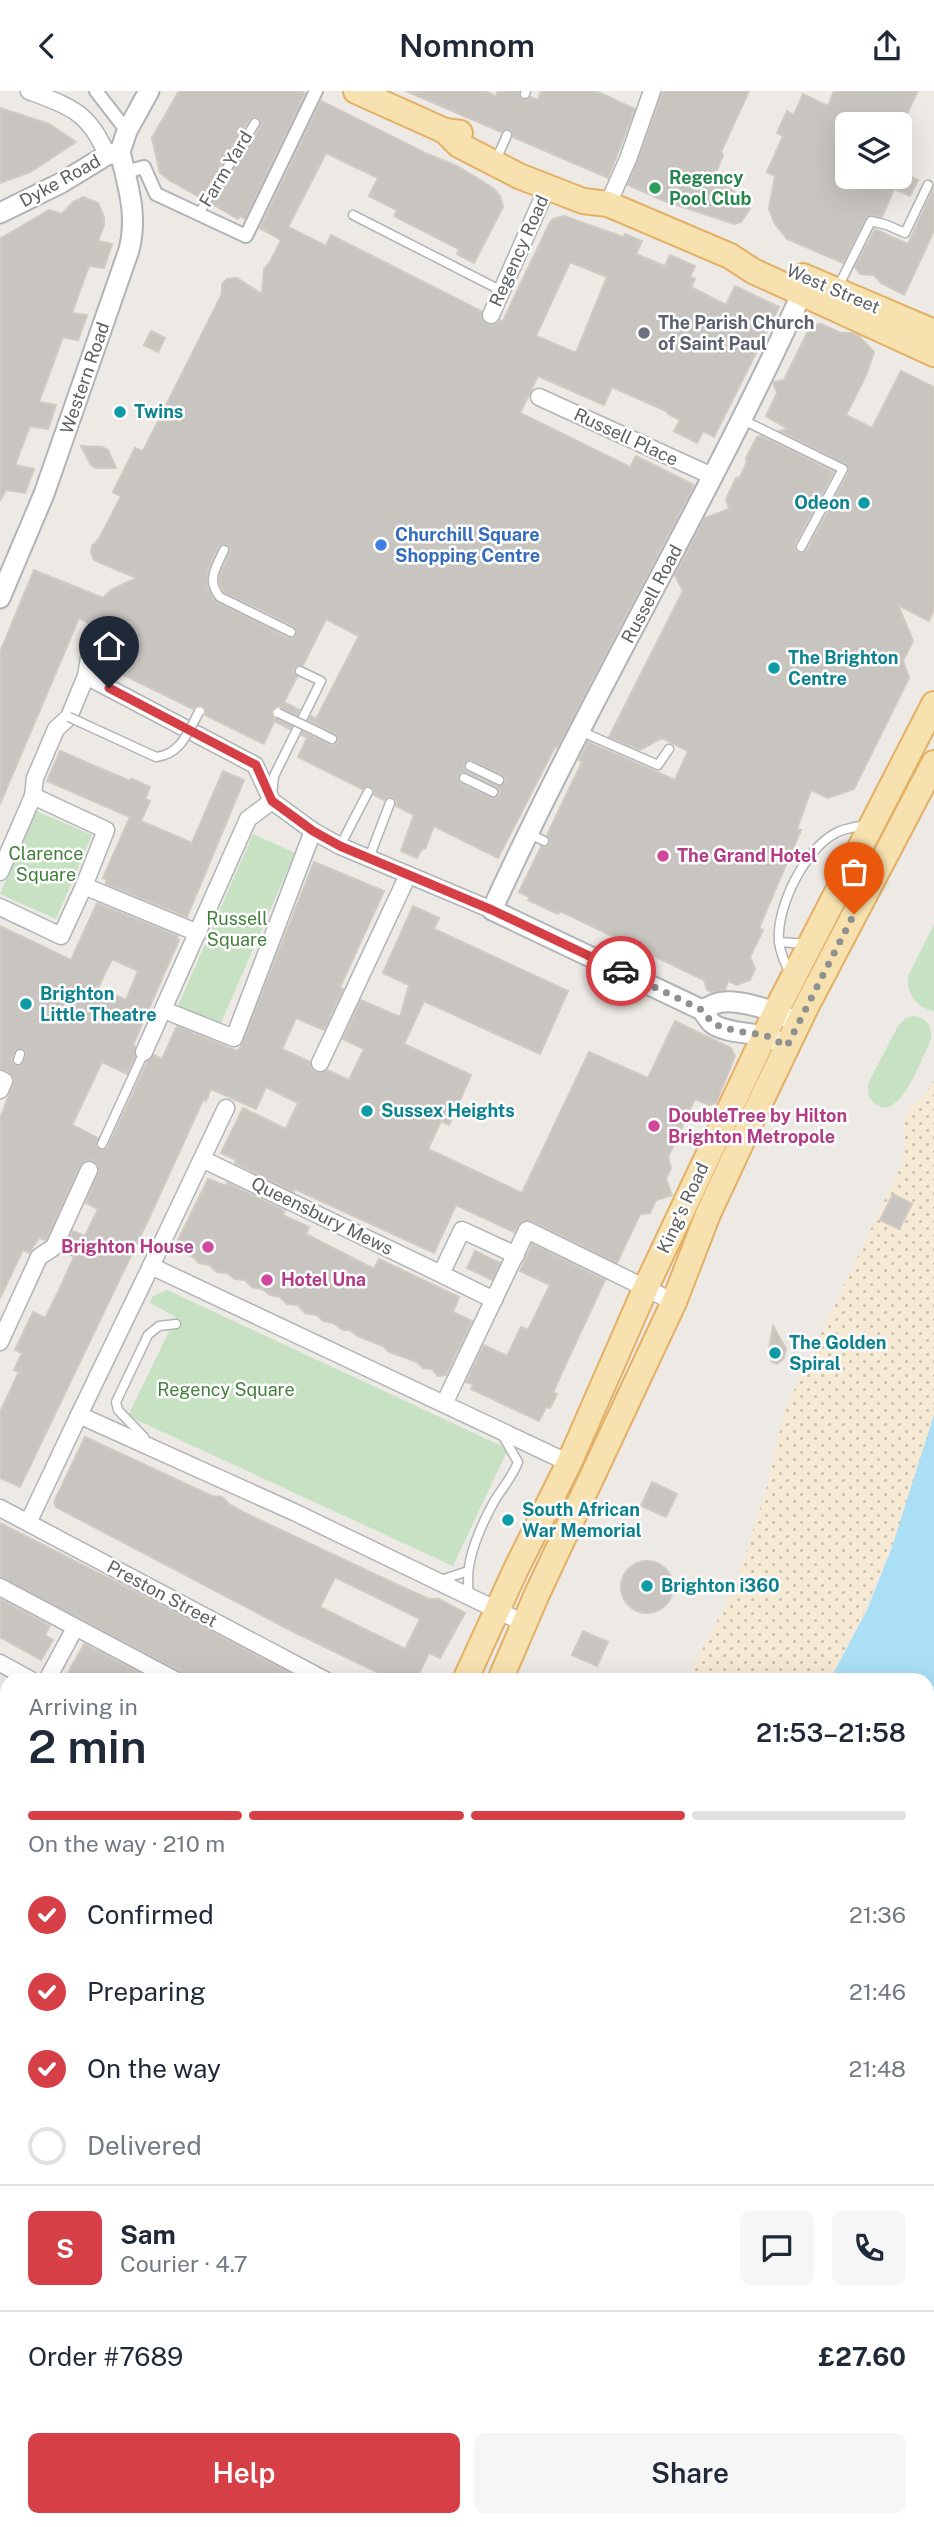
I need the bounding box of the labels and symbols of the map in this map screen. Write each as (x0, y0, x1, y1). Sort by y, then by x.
street label: Farm Yard (195, 127, 256, 210)
street label: Dyke Road (16, 150, 104, 211)
place label: Regency Pool Club (669, 167, 752, 209)
marker: Regency Pool Club (647, 180, 663, 196)
street label: Regency Road (485, 192, 552, 310)
street label: West Street (783, 259, 883, 318)
place label: The Parish Church of Saint Paul (658, 312, 814, 354)
street label: Western Road (56, 319, 113, 436)
marker: The Parish Church of Saint Paul (636, 325, 652, 341)
place label: Twins (134, 401, 183, 422)
street label: Russell Place (571, 403, 682, 470)
marker: Twins (112, 404, 128, 420)
place label: Odeon (794, 492, 850, 513)
marker: Odeon (856, 495, 872, 511)
place label: Churchill Square Shopping Centre (395, 524, 540, 566)
marker: Churchill Square Shopping Centre (373, 537, 389, 553)
street label: Russell Road (617, 541, 686, 647)
pin (79, 616, 139, 688)
place label: The Brighton Centre (788, 647, 899, 689)
marker: The Brighton Centre (766, 660, 782, 676)
pin (824, 842, 884, 914)
park label: Clarence Square (8, 843, 84, 885)
place label: The Grand Hotel (677, 845, 817, 866)
marker: The Grand Hotel (655, 848, 671, 864)
park label: Russell Square (206, 908, 268, 950)
courier (586, 936, 656, 1006)
place label: Brighton Little Theatre (40, 983, 157, 1025)
marker: Brighton Little Theatre (18, 996, 34, 1012)
place label: Sussex Heights (381, 1100, 515, 1121)
marker: Sussex Heights (359, 1103, 375, 1119)
place label: DoubleTree by Hilton Brighton Metropole (668, 1105, 847, 1147)
marker: DoubleTree by Hilton Brighton Metropole (646, 1118, 662, 1134)
street label: King's Road (652, 1159, 713, 1256)
street label: Queensbury Mews (248, 1172, 397, 1259)
place label: Brighton House (61, 1236, 194, 1257)
marker: Brighton House (200, 1239, 216, 1255)
place label: Hotel Una (281, 1269, 366, 1290)
marker: Hotel Una (259, 1272, 275, 1288)
place label: The Golden Spiral (789, 1332, 887, 1374)
marker: The Golden Spiral (767, 1345, 783, 1361)
park label: Regency Square (157, 1379, 295, 1400)
place label: South African War Memorial (522, 1499, 642, 1541)
marker: South African War Memorial (500, 1512, 516, 1528)
street label: Preston Street (104, 1556, 221, 1631)
place label: Brighton i360 (661, 1575, 780, 1596)
marker: Brighton i360 (639, 1578, 655, 1594)

